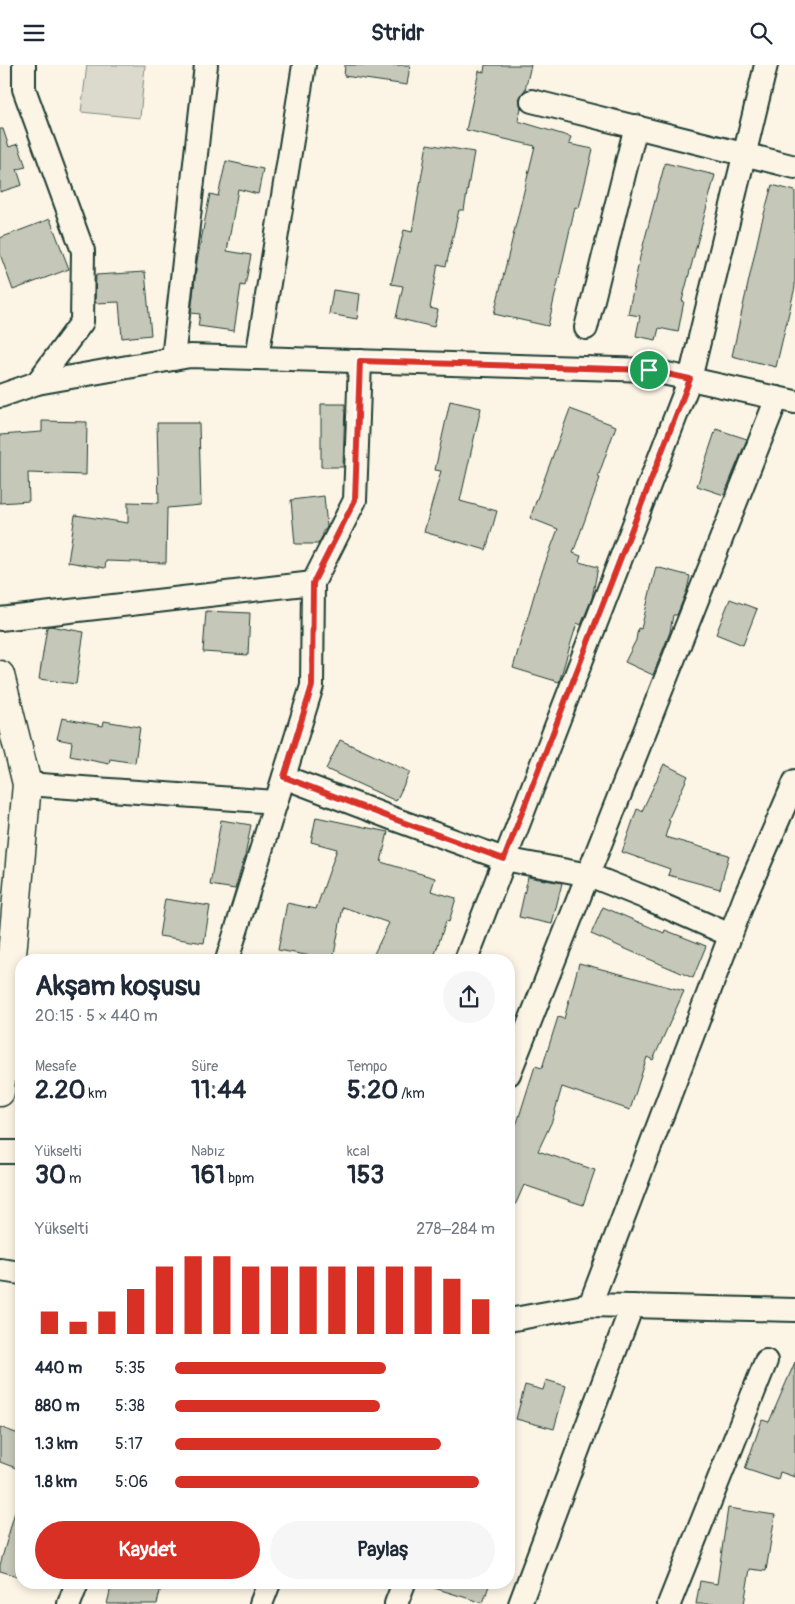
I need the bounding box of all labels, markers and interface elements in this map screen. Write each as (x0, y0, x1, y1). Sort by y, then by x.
icon: menu (20, 19, 48, 47)
text: Stridr (371, 19, 424, 47)
icon: search (747, 19, 775, 47)
pin (628, 349, 670, 391)
icon: arrive (635, 356, 663, 384)
text: Akşam koşusu (35, 969, 201, 1004)
button: share (443, 971, 495, 1023)
text: 20:15 · 5 × 440 m (35, 1006, 158, 1026)
text: Mesafe (35, 1058, 77, 1075)
text: Süre (191, 1058, 218, 1075)
text: Tempo (347, 1058, 387, 1075)
text: 2.20 (35, 1075, 86, 1106)
text: 11:44 (191, 1075, 246, 1106)
text: 5:20 (347, 1075, 398, 1106)
text: km (86, 1085, 107, 1102)
text: /km (398, 1085, 425, 1102)
text: Yükselti (35, 1143, 82, 1160)
text: Nabız (191, 1143, 225, 1160)
text: kcal (347, 1143, 370, 1160)
text: 30 (35, 1160, 66, 1191)
text: 161 (191, 1160, 225, 1191)
text: 153 (347, 1160, 384, 1191)
text: m (66, 1170, 82, 1187)
text: bpm (225, 1170, 254, 1187)
text: Yükselti (35, 1219, 88, 1239)
text: 278–284 m (416, 1219, 495, 1239)
text: 440 m (35, 1358, 82, 1378)
text: 5:35 (115, 1358, 146, 1378)
text: 880 m (35, 1396, 80, 1416)
text: 5:38 (115, 1396, 145, 1416)
text: 1.3 km (35, 1434, 78, 1454)
text: 5:17 (115, 1434, 143, 1454)
text: 1.8 km (35, 1472, 77, 1492)
text: 5:06 (115, 1472, 148, 1492)
button: Kaydet (35, 1521, 260, 1579)
button: Paylaş (270, 1521, 495, 1579)

